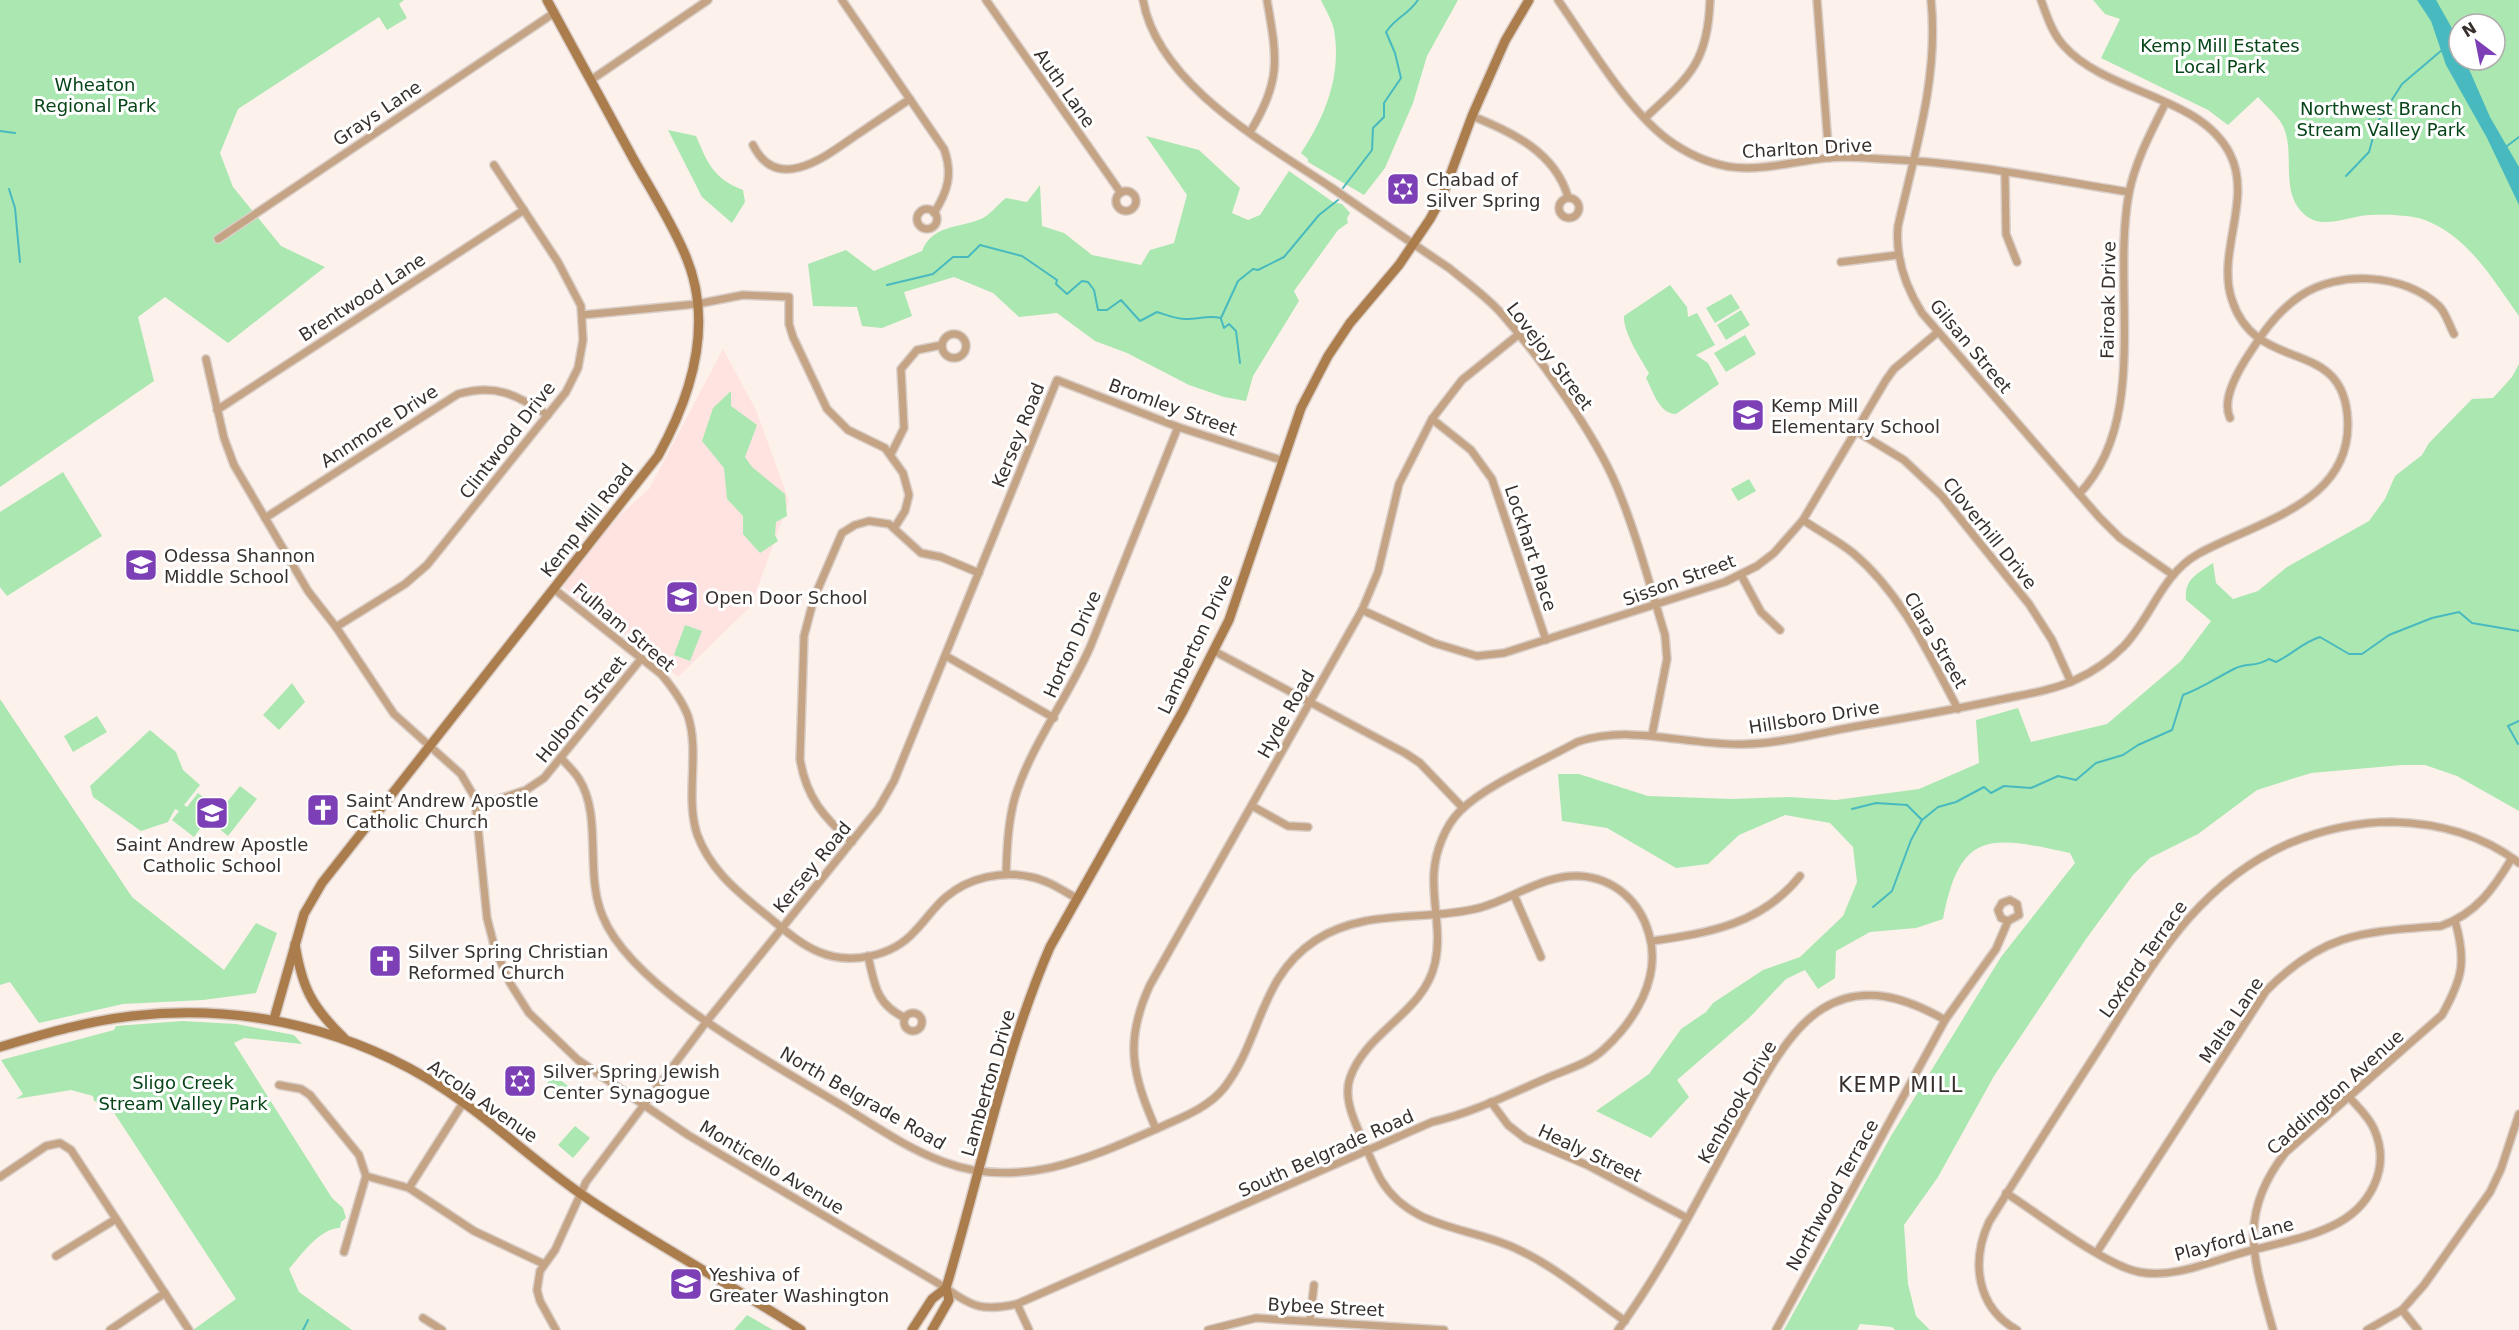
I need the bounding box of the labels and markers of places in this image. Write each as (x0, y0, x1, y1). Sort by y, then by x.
place label: Chabad of Silver Spring (1426, 169, 1540, 211)
synagogue icon: Chabad of Silver Spring (1385, 171, 1421, 207)
place label: Kemp Mill Elementary School (1771, 395, 1940, 437)
school or university icon: Kemp Mill Elementary School (1730, 397, 1766, 433)
place label: Odessa Shannon Middle School (164, 545, 315, 587)
school or university icon: Odessa Shannon Middle School (123, 547, 159, 583)
school or university icon: Open Door School (664, 579, 700, 615)
place label: Open Door School (705, 587, 868, 608)
place label: Saint Andrew Apostle Catholic Church (346, 790, 539, 832)
church icon: Saint Andrew Apostle Catholic Church (305, 792, 341, 828)
school or university icon: Saint Andrew Apostle Catholic School (194, 795, 230, 831)
place label: Saint Andrew Apostle Catholic School (116, 834, 308, 876)
place label: Silver Spring Christian Reformed Church (408, 941, 608, 983)
church icon: Silver Spring Christian Reformed Church (367, 943, 403, 979)
place label: Silver Spring Jewish Center Synagogue (543, 1061, 720, 1103)
synagogue icon: Silver Spring Jewish Center Synagogue (502, 1063, 538, 1099)
place label: Yeshiva of Greater Washington (708, 1264, 889, 1306)
school or university icon: Yeshiva of Greater Washington (668, 1266, 704, 1302)

